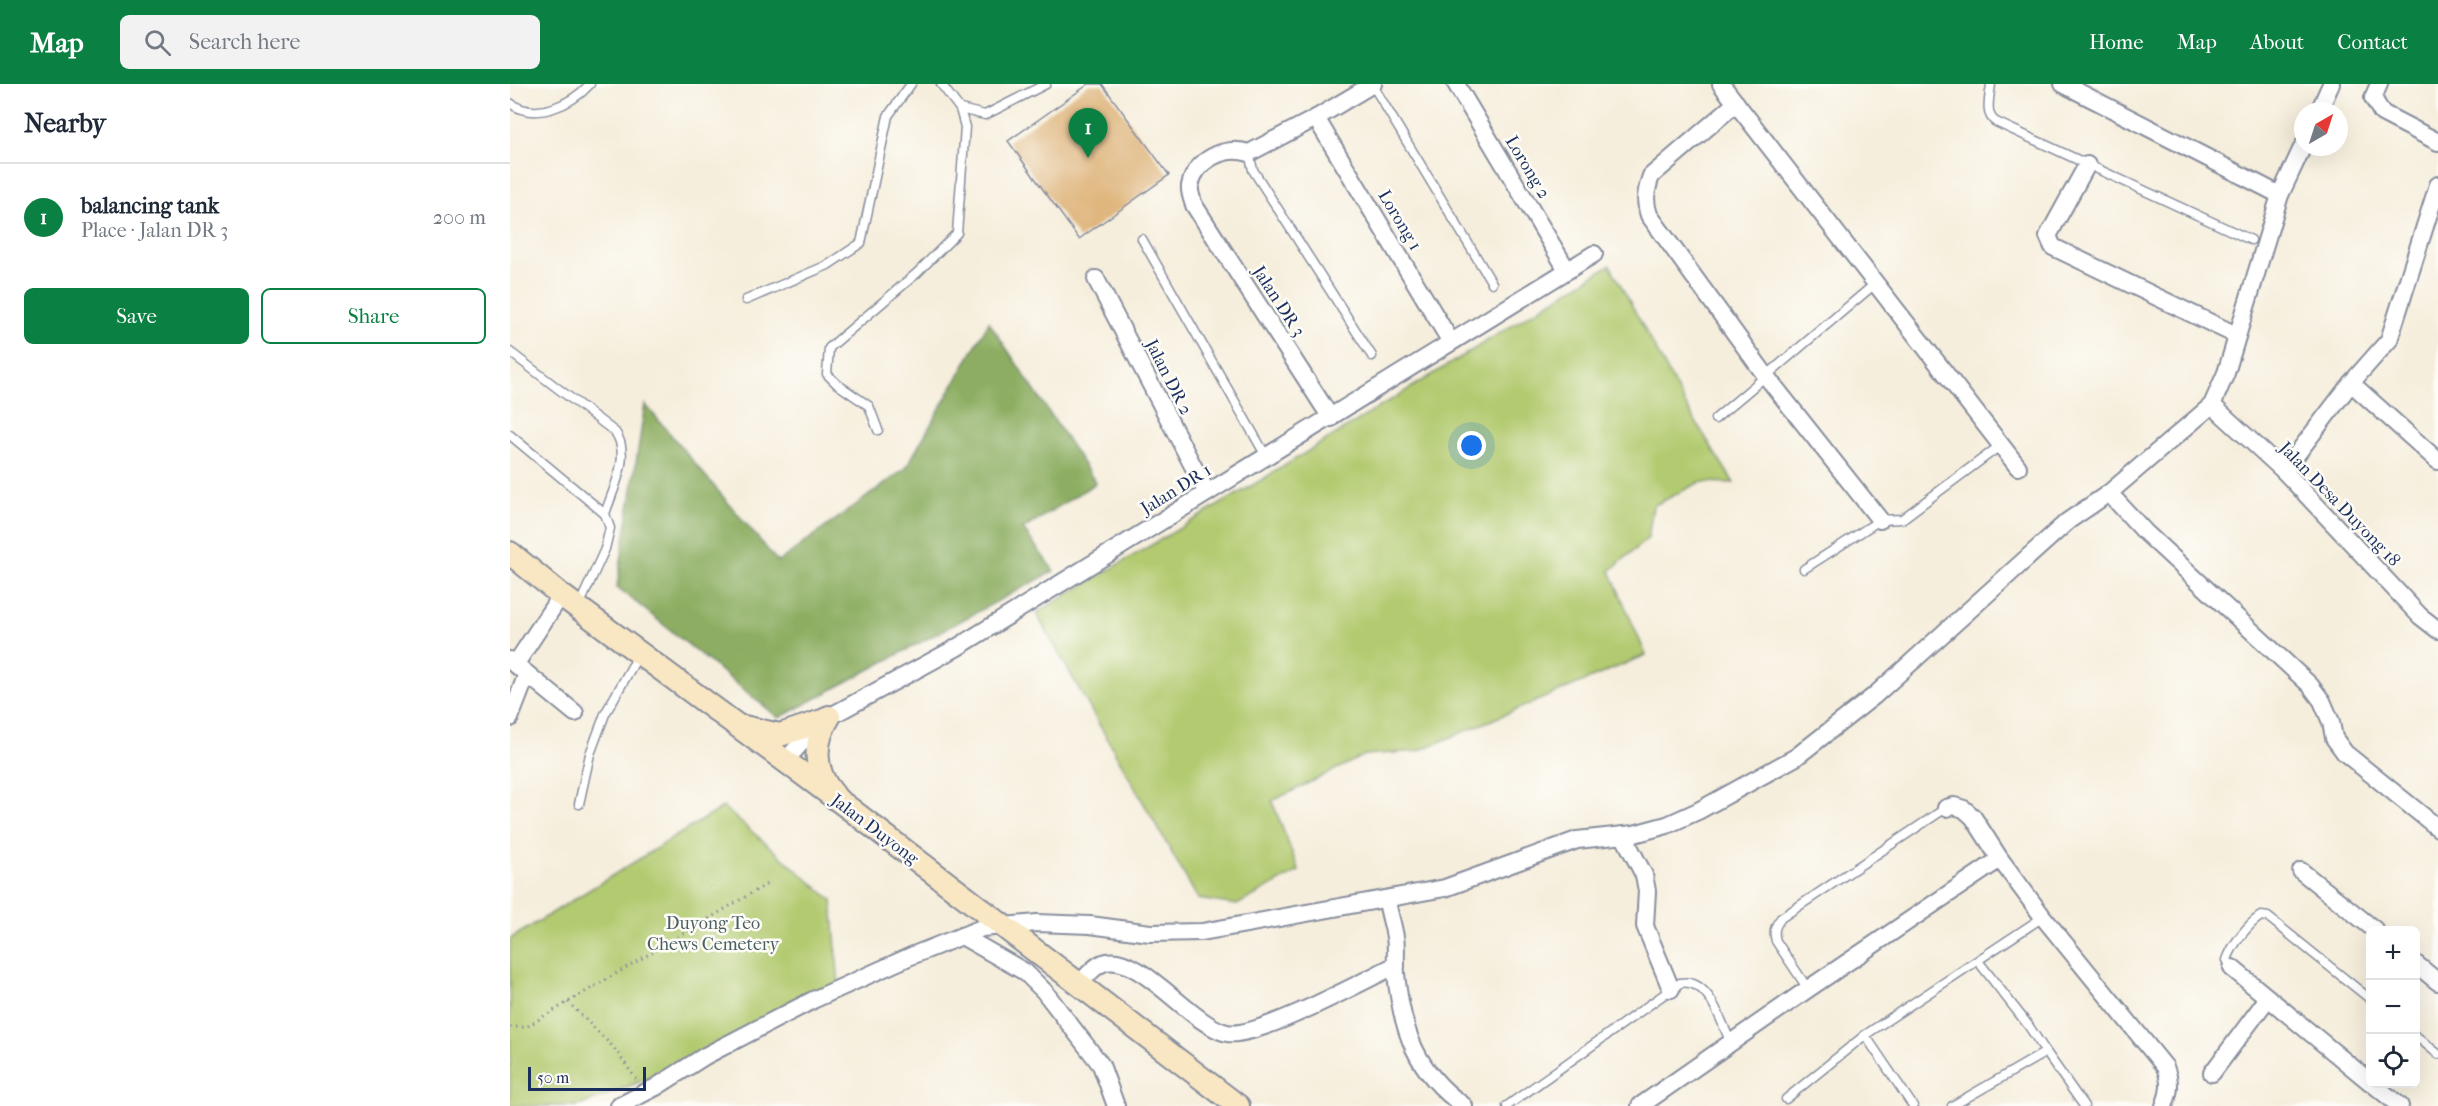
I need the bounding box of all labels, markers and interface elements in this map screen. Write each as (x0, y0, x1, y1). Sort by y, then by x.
search box (120, 15, 540, 69)
text: Map (30, 26, 84, 59)
icon: search (141, 26, 174, 59)
text: Search here (189, 29, 300, 55)
text: Home (2089, 30, 2144, 54)
text: Map (2177, 30, 2217, 54)
text: About (2250, 30, 2304, 54)
text: Contact (2337, 30, 2408, 54)
north arrow (2294, 102, 2348, 156)
text: Nearby (24, 108, 106, 139)
pin: 1 (1068, 109, 1108, 158)
street label: Lorong 2 (1501, 132, 1555, 203)
street label: Lorong 1 (1373, 186, 1426, 254)
text: balancing tank (81, 193, 219, 219)
text: 1 (40, 206, 47, 229)
text: 200 m (433, 206, 486, 229)
text: Place · Jalan DR 3 (81, 219, 228, 242)
street label: Jalan DR 3 (1247, 260, 1309, 341)
button: Save (24, 288, 249, 344)
button: Share (261, 288, 486, 344)
street label: Jalan DR 2 (1140, 334, 1197, 419)
your location (1457, 431, 1486, 460)
street label: Jalan Desa Duyong 18 (2273, 436, 2405, 571)
street label: Jalan DR 1 (1135, 460, 1215, 520)
street label: Jalan Duyong (825, 788, 923, 869)
park label: Duyong Teo Chews Cemetery (647, 913, 781, 955)
map controls (2366, 926, 2420, 1088)
button: + (2366, 926, 2420, 980)
button: − (2366, 980, 2420, 1034)
button: locate (2366, 1034, 2420, 1088)
scale bar (528, 1064, 646, 1092)
text: 50 m (537, 1068, 569, 1087)

